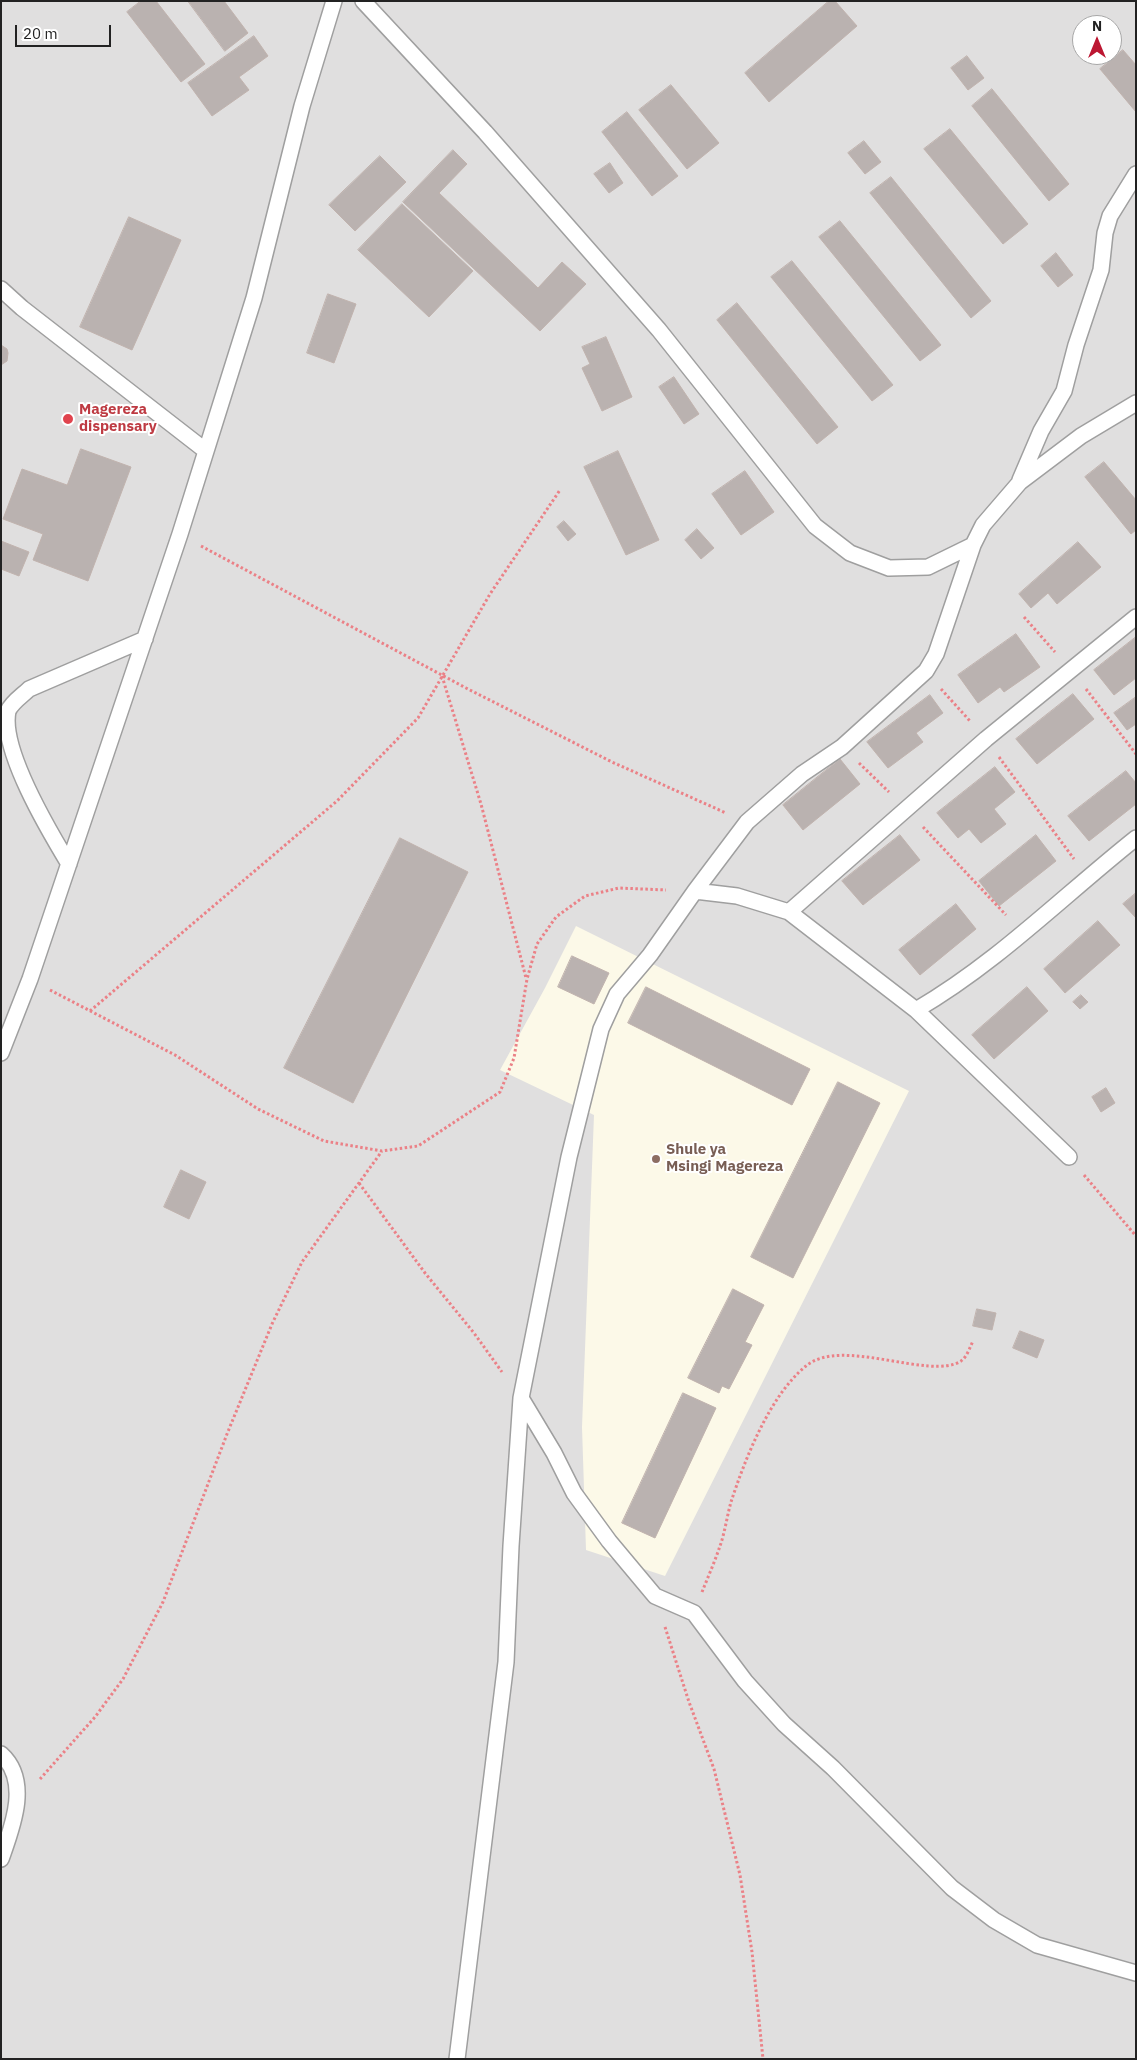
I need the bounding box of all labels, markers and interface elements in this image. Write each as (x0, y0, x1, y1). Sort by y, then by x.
scale bar (18, 15, 114, 47)
north arrow (1072, 15, 1122, 65)
text: N (1092, 17, 1102, 35)
text: 20 m (23, 24, 58, 43)
place label: Magereza dispensary (79, 401, 157, 436)
marker: Magereza dispensary (61, 412, 75, 426)
place label: Shule ya Msingi Magereza (666, 1141, 783, 1176)
marker: Shule ya Msingi Magereza (650, 1153, 662, 1165)

